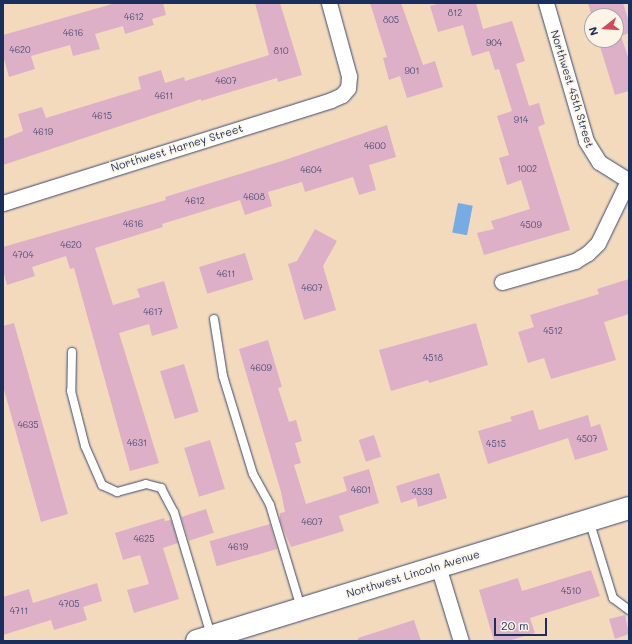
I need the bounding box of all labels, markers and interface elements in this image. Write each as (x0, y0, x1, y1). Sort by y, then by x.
house number: 812 (448, 8, 462, 18)
north arrow (584, 8, 624, 48)
house number: 4612 (124, 12, 144, 22)
house number: 805 (383, 15, 399, 25)
house number: 4616 (63, 28, 83, 38)
street label: Northwest 45th Street (548, 28, 596, 150)
house number: 904 (486, 38, 502, 48)
house number: 4620 (9, 45, 31, 55)
house number: 810 (273, 46, 289, 56)
house number: 901 (405, 66, 419, 76)
house number: 4607 (215, 76, 237, 86)
house number: 4611 (155, 91, 173, 101)
house number: 4615 (92, 111, 112, 121)
house number: 914 (514, 115, 528, 125)
street label: Northwest Harney Street (109, 122, 245, 174)
house number: 4619 (33, 127, 53, 137)
house number: 4600 (364, 141, 386, 151)
house number: 1002 (517, 164, 537, 174)
house number: 4604 (300, 165, 322, 175)
house number: 4608 (243, 192, 265, 202)
house number: 4612 (185, 196, 205, 206)
house number: 4616 (123, 219, 143, 229)
house number: 4509 (520, 220, 542, 230)
house number: 4620 (60, 240, 82, 250)
house number: 4704 (12, 250, 34, 260)
house number: 4611 (217, 269, 235, 279)
house number: 4607 (301, 283, 323, 293)
house number: 4617 (143, 307, 163, 317)
house number: 4512 (543, 326, 563, 336)
house number: 4518 (423, 353, 443, 363)
house number: 4609 (250, 363, 272, 373)
house number: 4635 (17, 420, 39, 430)
house number: 4507 (576, 434, 598, 444)
house number: 4631 (127, 438, 147, 448)
house number: 4515 (486, 439, 506, 449)
house number: 4601 (351, 485, 371, 495)
house number: 4533 (411, 487, 433, 497)
house number: 4607 (301, 517, 323, 527)
house number: 4625 (134, 534, 154, 544)
house number: 4619 (228, 542, 248, 552)
street label: Northwest Lincoln Avenue (345, 547, 481, 601)
house number: 4510 (561, 586, 581, 596)
house number: 4705 (58, 599, 80, 609)
house number: 4711 (10, 606, 28, 616)
scale bar (496, 610, 549, 636)
text: 20 m (501, 617, 529, 633)

